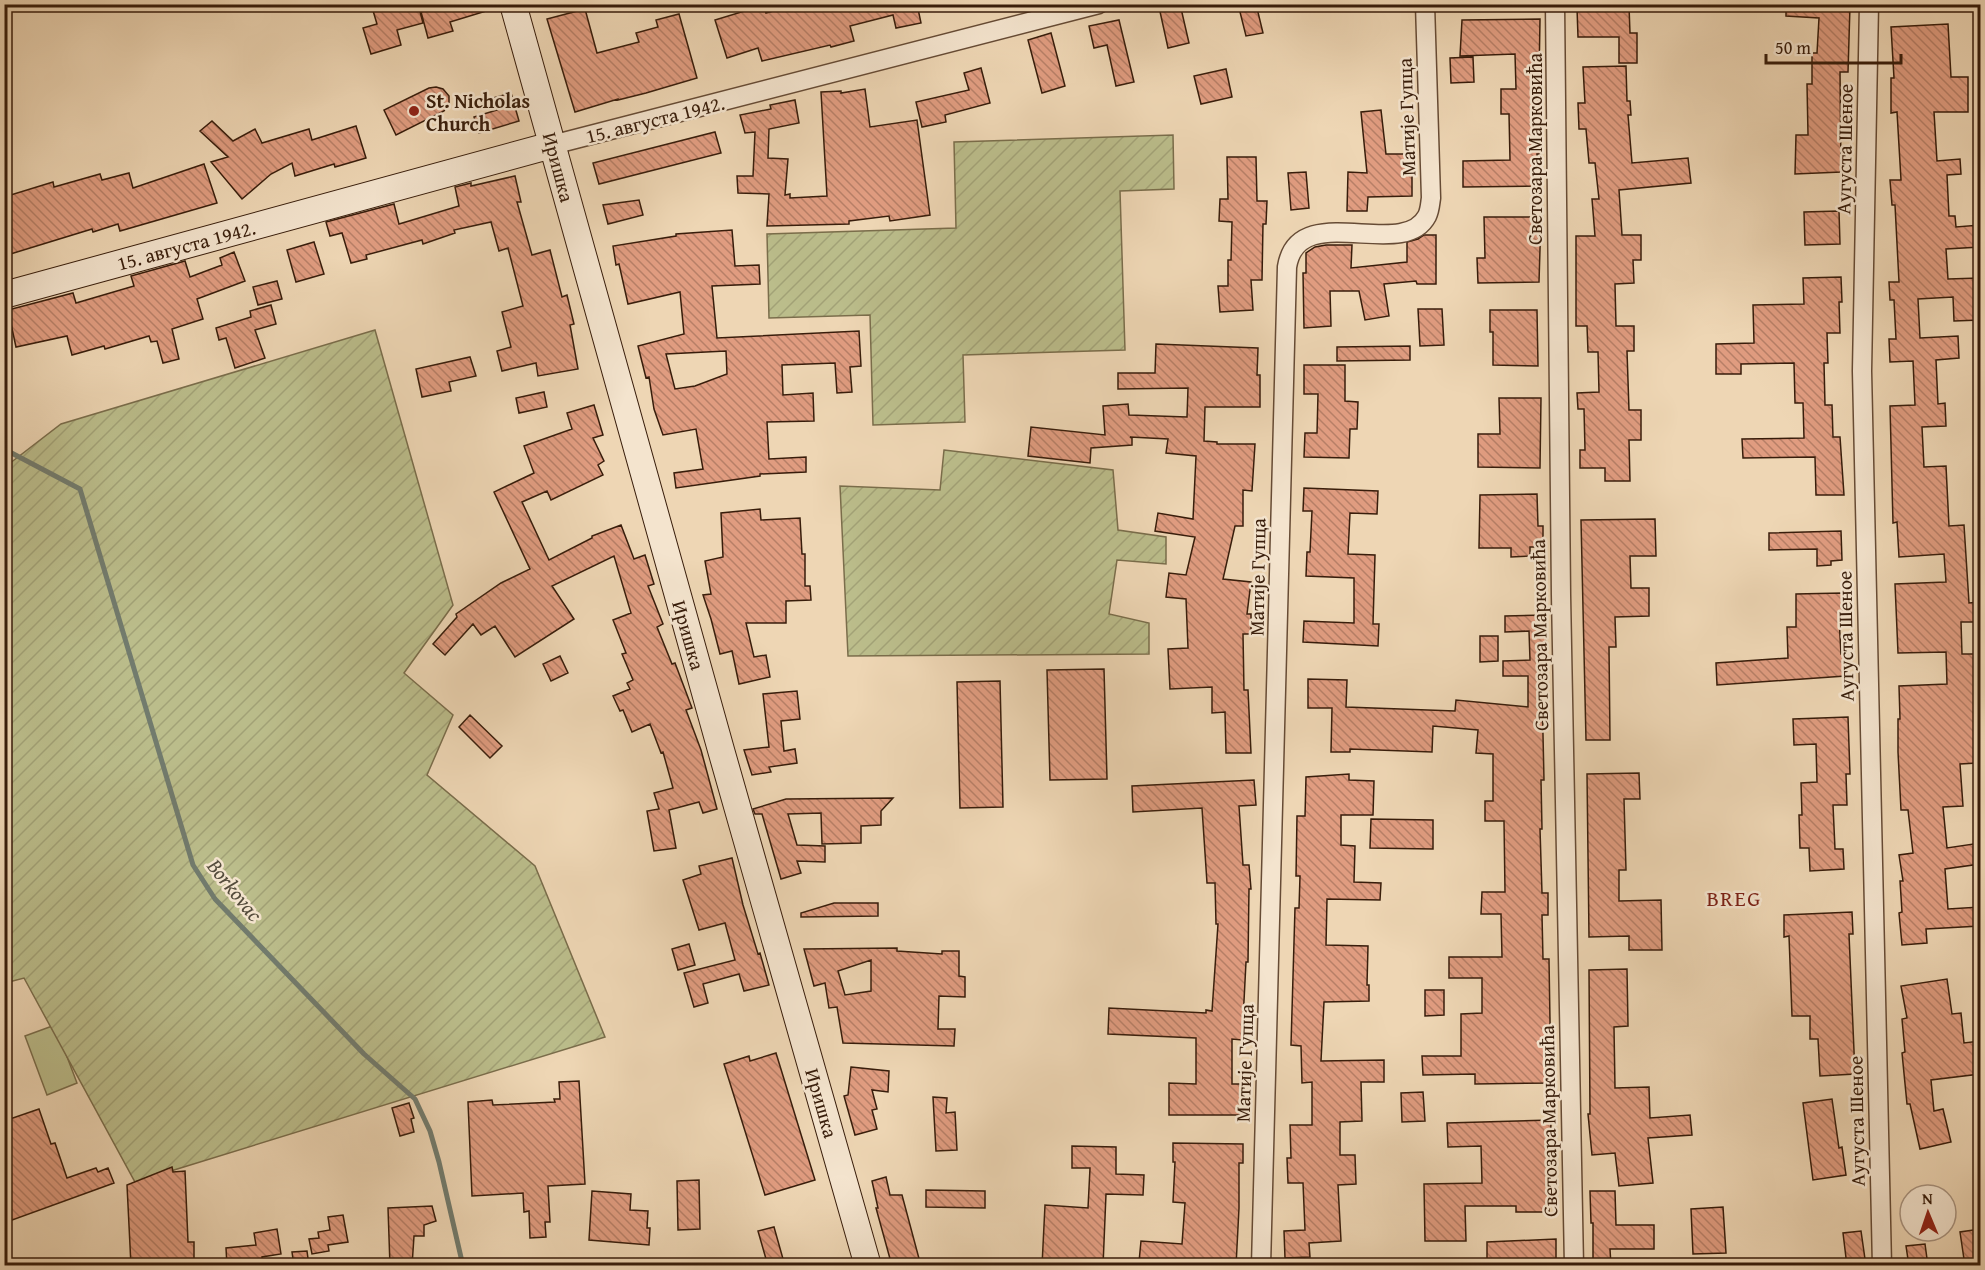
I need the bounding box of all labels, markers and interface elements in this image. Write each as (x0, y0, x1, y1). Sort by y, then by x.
scale bar (1766, 27, 1901, 65)
text: 50 m (1775, 34, 1811, 61)
street label: Светозара Марковића (1520, 53, 1549, 245)
street label: Матије Гупца (1389, 57, 1423, 176)
street label: Аугуста Шеное (1828, 83, 1860, 215)
place label: St. Nicholas Church (426, 86, 530, 138)
street label: 15. августа 1942. (582, 88, 728, 150)
marker: St. Nicholas Church (407, 104, 421, 118)
street label: Иришка (536, 129, 582, 206)
street label: 15. августа 1942. (114, 213, 258, 277)
street label: Матије Гупца (1241, 517, 1273, 636)
street label: Светозара Марковића (1523, 538, 1555, 731)
street label: Аугуста Шеное (1829, 570, 1861, 702)
street label: Иришка (665, 597, 713, 674)
water label: Borkovac (199, 851, 270, 929)
district label: BREG (1706, 882, 1762, 914)
street label: Матије Гупца (1227, 1003, 1261, 1122)
street label: Светозара Марковића (1532, 1024, 1564, 1217)
street label: Аугуста Шеное (1840, 1055, 1872, 1187)
street label: Иришка (798, 1065, 846, 1142)
north arrow (1898, 1183, 1958, 1243)
text: N (1922, 1186, 1934, 1210)

